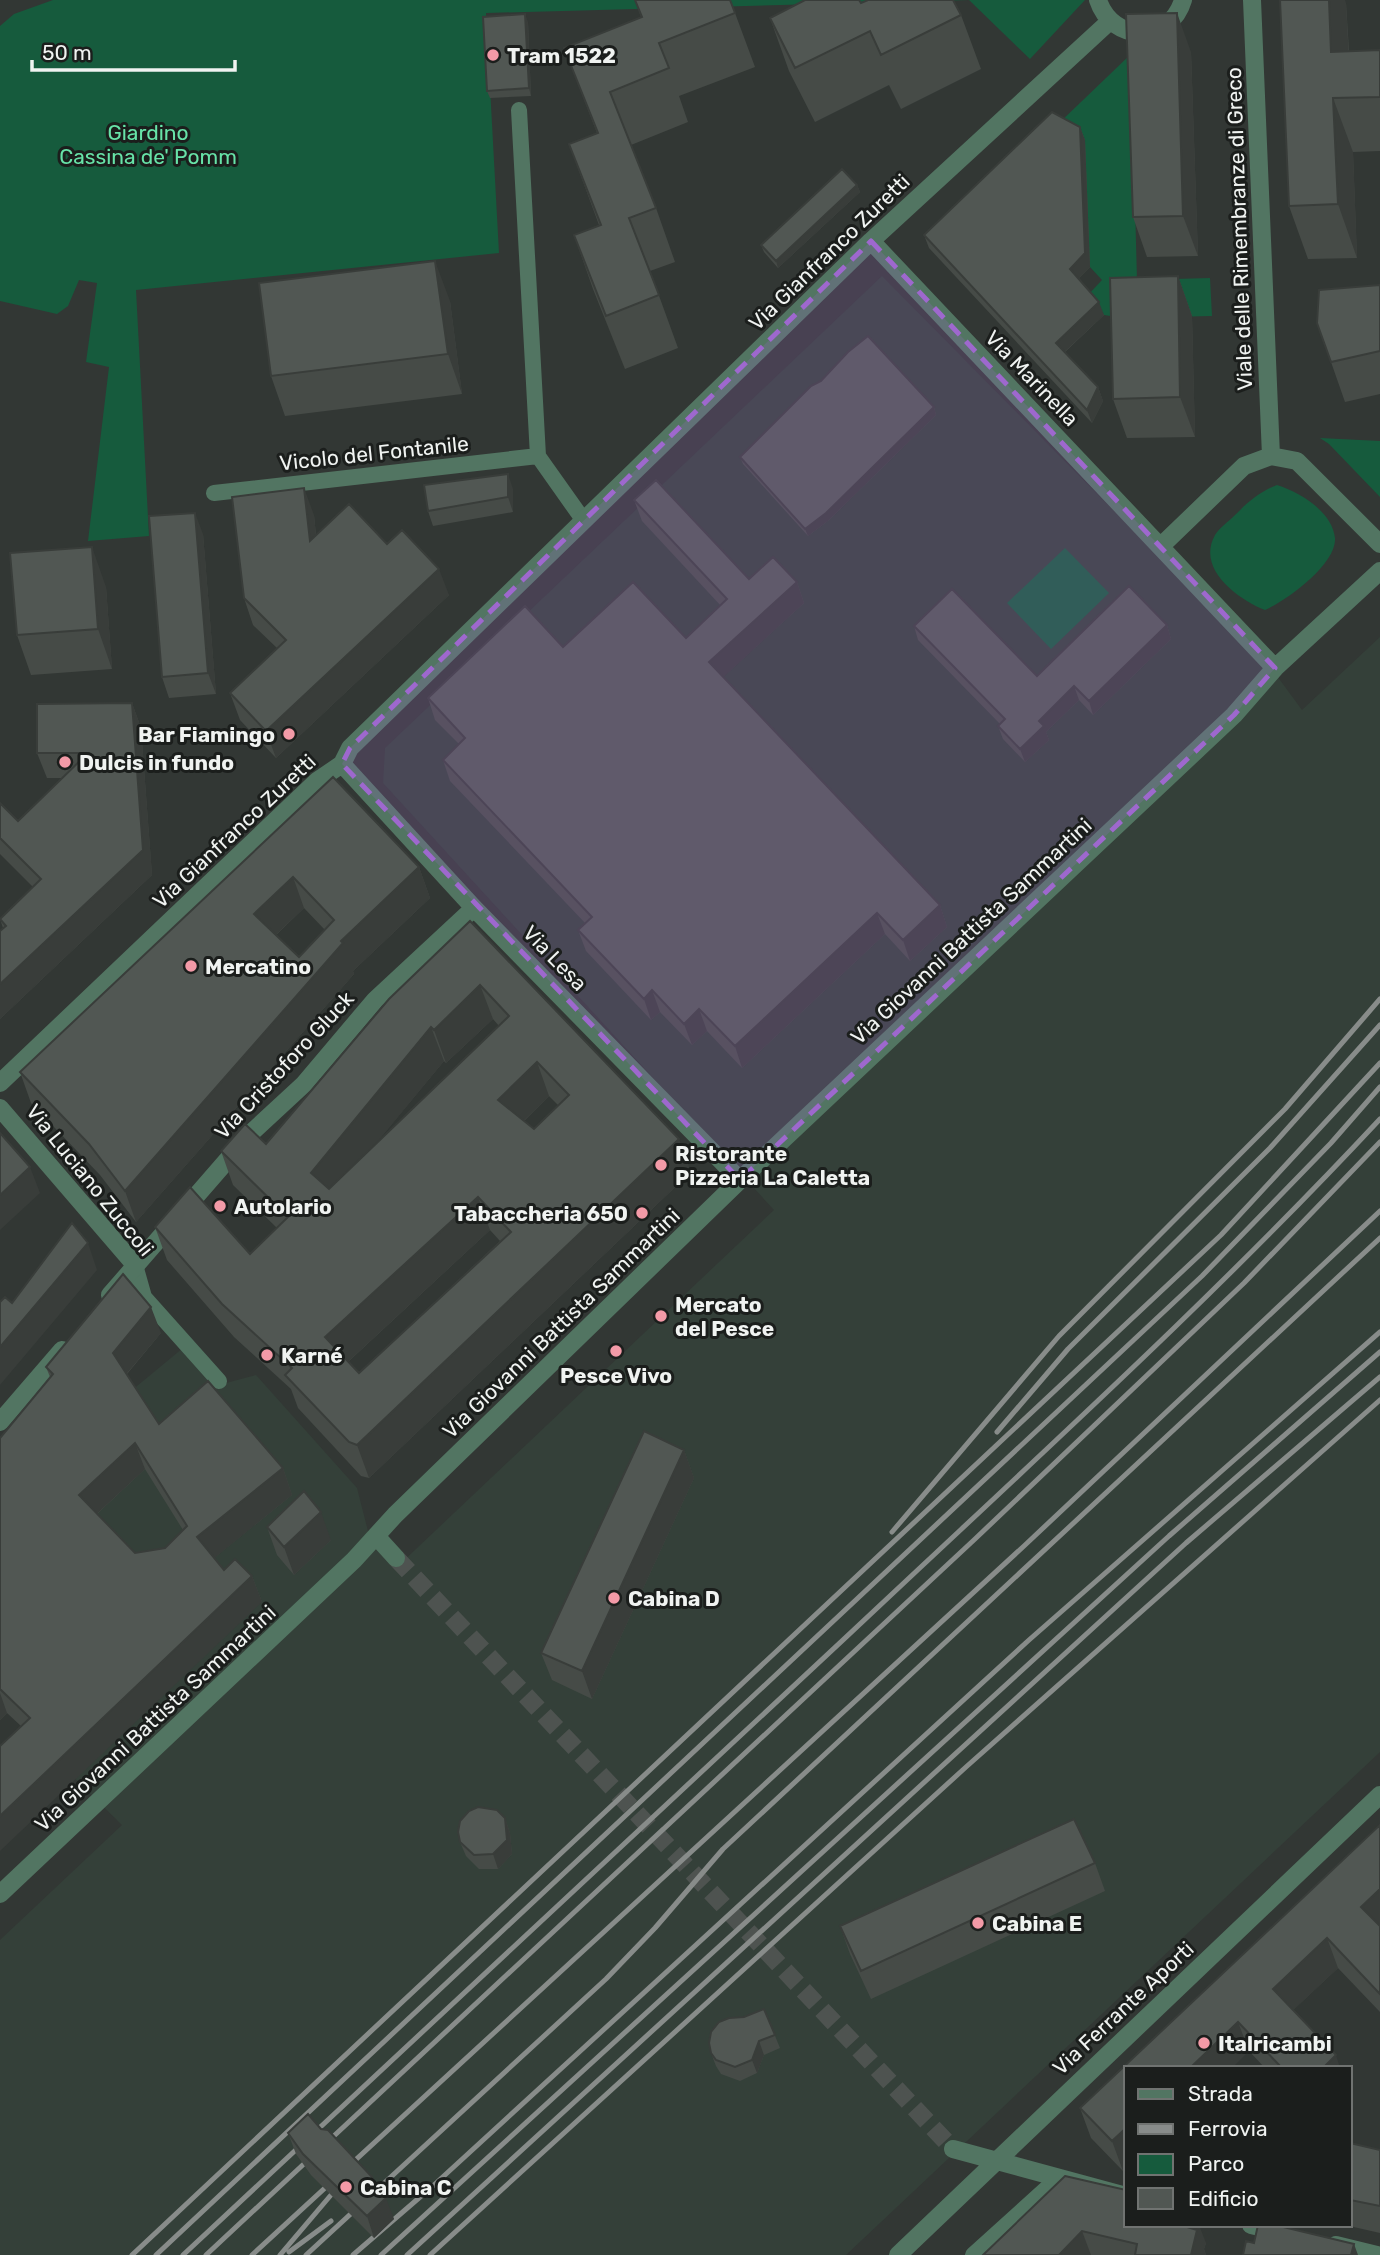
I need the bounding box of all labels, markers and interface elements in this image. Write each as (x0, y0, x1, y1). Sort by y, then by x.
scale bar (32, 28, 234, 72)
text: 50 m (42, 40, 92, 65)
place label: Tram 1522 (507, 43, 616, 68)
marker: Tram 1522 (485, 47, 501, 63)
street label: Viale delle Rimembranze di Greco (1221, 67, 1257, 391)
park label: Giardino Cassina de' Pomm (59, 120, 237, 169)
street label: Via Gianfranco Zuretti (743, 169, 915, 335)
street label: Via Marinella (980, 325, 1084, 431)
street label: Vicolo del Fontanile (278, 431, 470, 475)
place label: Bar Fiamingo (138, 722, 275, 747)
marker: Bar Fiamingo (281, 726, 297, 742)
street label: Via Gianfranco Zuretti (147, 749, 321, 913)
place label: Dulcis in fundo (79, 750, 234, 775)
marker: Dulcis in fundo (57, 754, 73, 770)
street label: Via Giovanni Battista Sammartini (845, 813, 1097, 1049)
street label: Via Lesa (518, 920, 592, 996)
place label: Mercatino (205, 954, 311, 979)
marker: Mercatino (183, 958, 199, 974)
street label: Via Cristoforo Gluck (209, 986, 359, 1144)
street label: Via Luciano Zuccoli (21, 1099, 159, 1261)
place label: Ristorante Pizzeria La Caletta (675, 1141, 870, 1190)
marker: Ristorante Pizzeria La Caletta (653, 1157, 669, 1173)
place label: Autolario (234, 1194, 332, 1219)
marker: Autolario (212, 1198, 228, 1214)
place label: Tabaccheria 650 (454, 1201, 628, 1226)
street label: Via Giovanni Battista Sammartini (437, 1203, 685, 1443)
marker: Tabaccheria 650 (634, 1205, 650, 1221)
place label: Mercato del Pesce (675, 1292, 774, 1341)
marker: Mercato del Pesce (653, 1308, 669, 1324)
place label: Karné (281, 1343, 343, 1368)
marker: Pesce Vivo (608, 1343, 624, 1359)
marker: Karné (259, 1347, 275, 1363)
place label: Pesce Vivo (560, 1363, 672, 1388)
place label: Cabina D (628, 1586, 720, 1611)
marker: Cabina D (606, 1590, 622, 1606)
street label: Via Giovanni Battista Sammartini (29, 1600, 281, 1836)
place label: Cabina E (992, 1911, 1082, 1936)
marker: Cabina E (970, 1915, 986, 1931)
street label: Via Ferrante Aporti (1047, 1936, 1199, 2080)
place label: Italricambi (1218, 2031, 1332, 2056)
marker: Italricambi (1196, 2035, 1212, 2051)
legend (1124, 2066, 1352, 2227)
text: Strada (1188, 2081, 1253, 2106)
text: Ferrovia (1188, 2116, 1268, 2141)
text: Parco (1188, 2151, 1244, 2176)
place label: Cabina C (360, 2175, 452, 2200)
marker: Cabina C (338, 2179, 354, 2195)
text: Edificio (1188, 2186, 1258, 2211)

